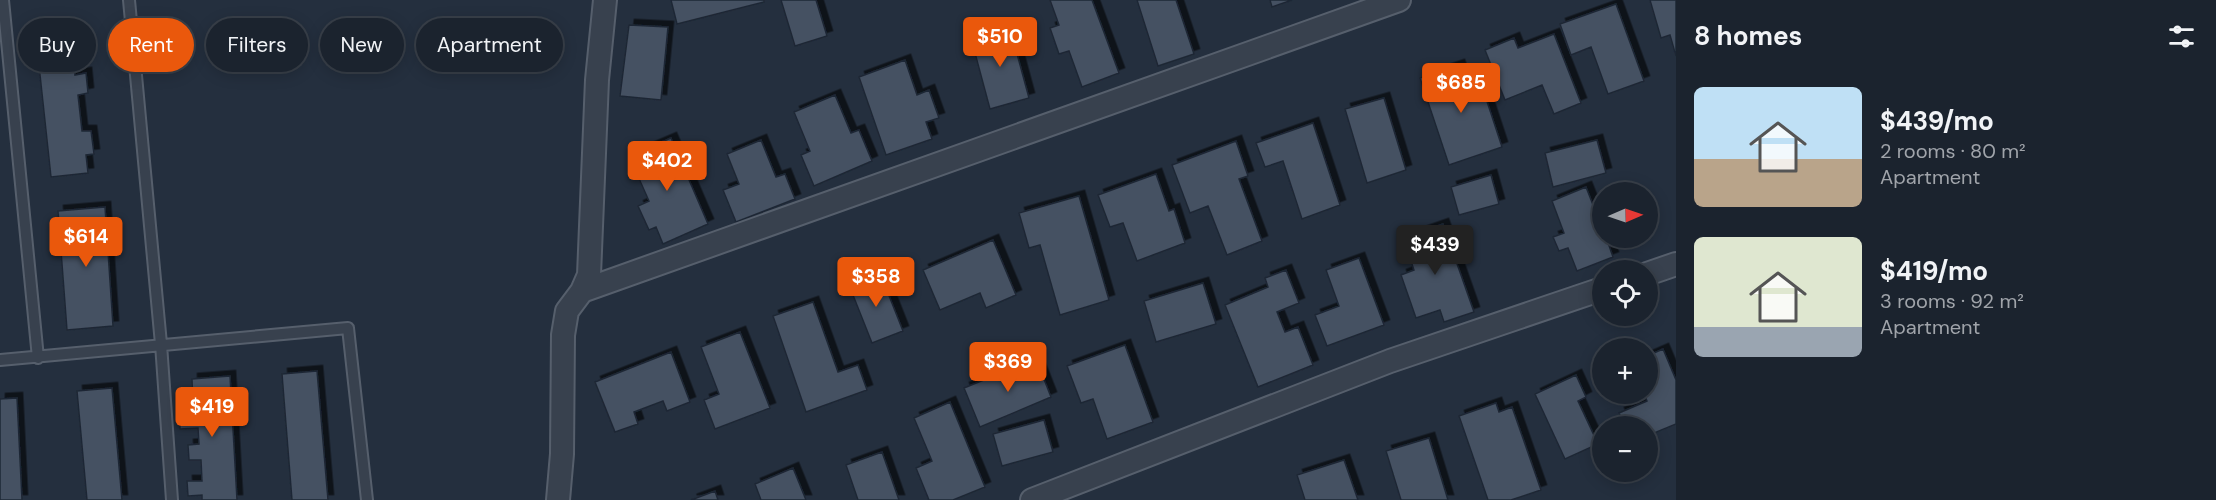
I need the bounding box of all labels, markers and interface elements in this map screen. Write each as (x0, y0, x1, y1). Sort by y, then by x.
pin: $510 (964, 17, 1036, 68)
chip: Buy (18, 18, 96, 72)
chip: Rent (108, 18, 194, 72)
chip: Filters (206, 18, 308, 72)
chip: New (320, 18, 404, 72)
chip: Apartment (416, 18, 563, 72)
text: 8 homes (1694, 19, 1802, 53)
icon: filters (2165, 20, 2198, 53)
text: $510 (977, 23, 1023, 49)
pin: $685 (1425, 63, 1497, 114)
text: $685 (1436, 69, 1486, 95)
text: $439/mo (1880, 104, 1994, 138)
icon: home (1742, 111, 1814, 183)
text: 2 rooms · 80 m² (1880, 138, 2026, 164)
pin: $402 (631, 141, 703, 192)
text: $402 (642, 147, 692, 173)
text: Apartment (1880, 164, 1980, 190)
north arrow (1592, 182, 1658, 248)
map controls (1592, 182, 1658, 482)
pin: $614 (50, 217, 122, 268)
text: $614 (63, 223, 109, 249)
pin: $439 (1399, 225, 1471, 276)
text: $439 (1410, 231, 1460, 257)
text: $419/mo (1880, 254, 1988, 288)
pin: $358 (840, 257, 912, 308)
button: locate (1592, 260, 1658, 326)
icon: home (1742, 261, 1814, 333)
text: $358 (851, 263, 901, 289)
text: 3 rooms · 92 m² (1880, 288, 2024, 314)
text: Apartment (1880, 314, 1980, 340)
button: + (1592, 338, 1658, 404)
pin: $369 (972, 342, 1044, 393)
text: $369 (983, 348, 1033, 374)
pin: $419 (176, 387, 248, 438)
text: $419 (189, 393, 235, 419)
button: − (1592, 416, 1658, 482)

